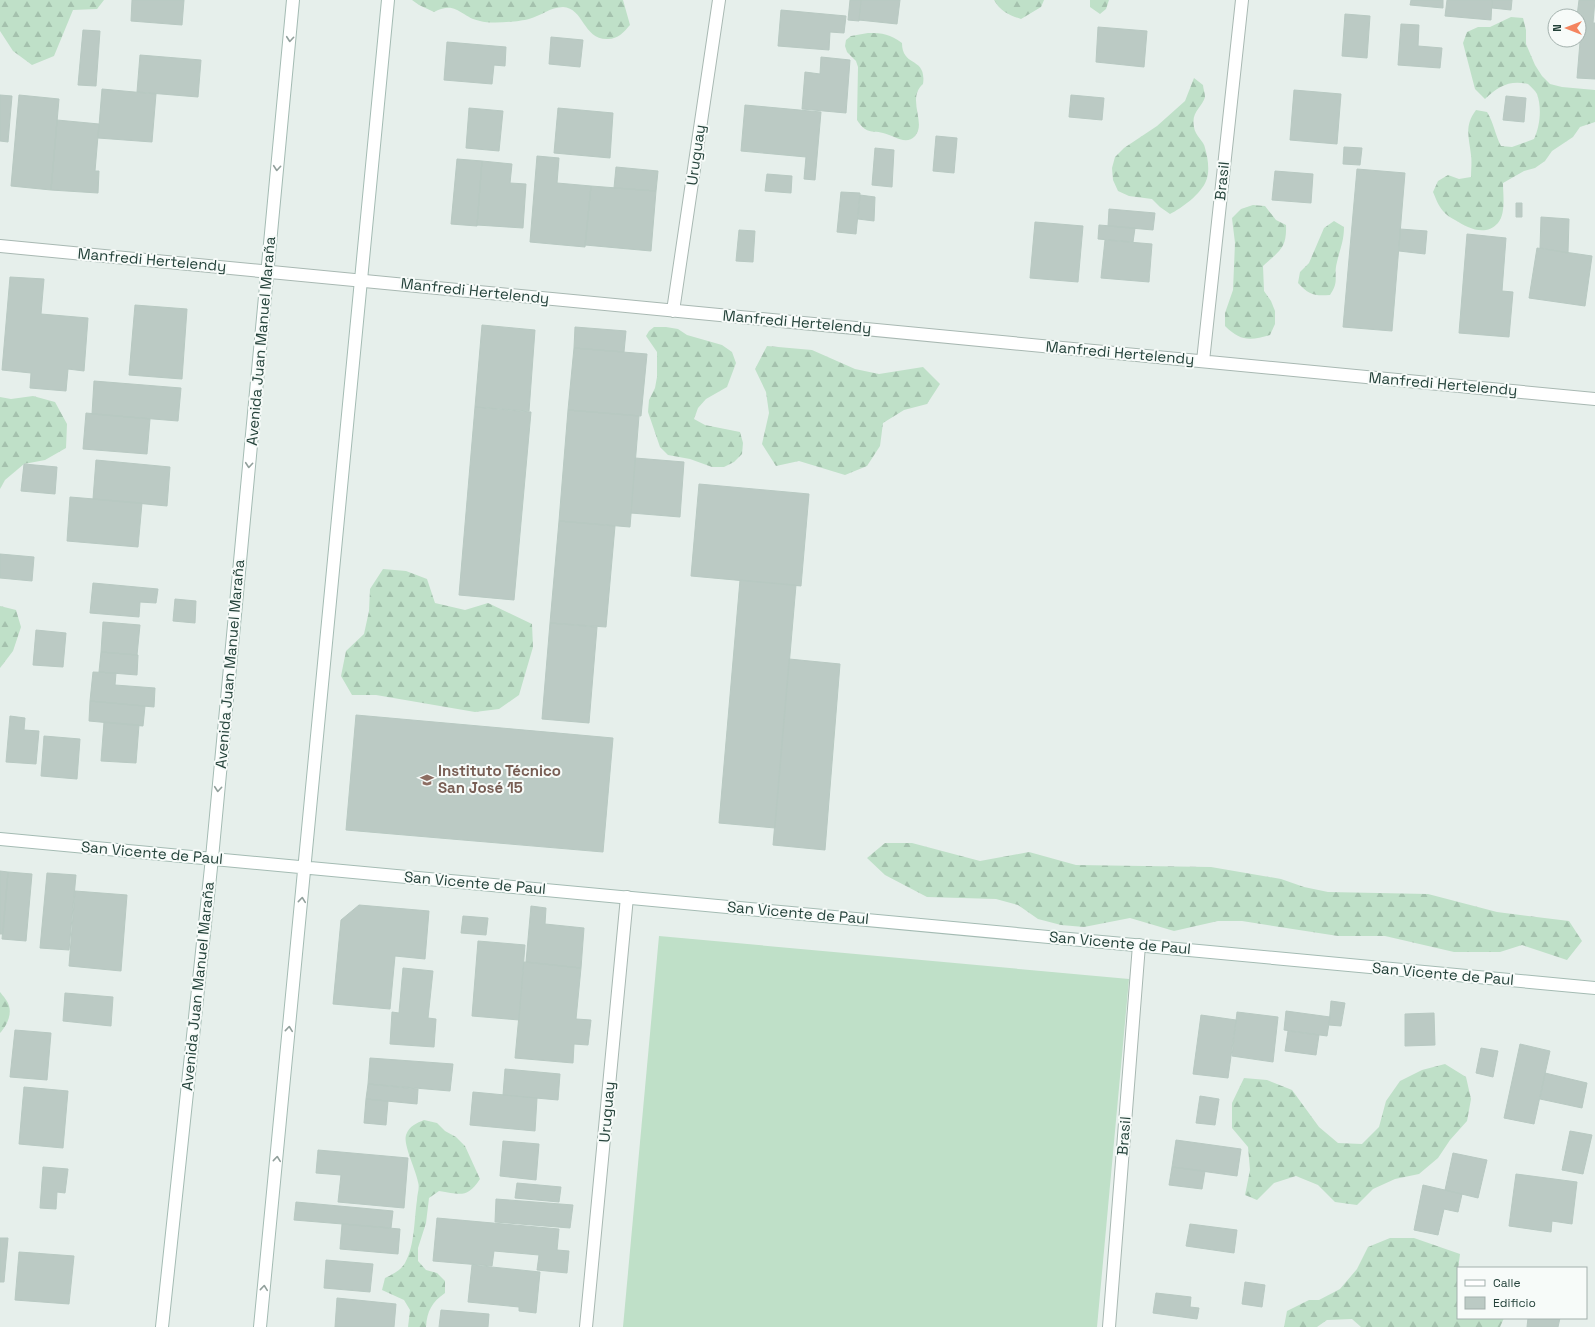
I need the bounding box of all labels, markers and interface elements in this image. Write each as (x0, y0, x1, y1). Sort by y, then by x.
north arrow (1547, 8, 1587, 48)
text: N (1550, 24, 1564, 32)
one-way arrow (285, 36, 294, 42)
street label: Uruguay (682, 123, 709, 187)
street label: Brasil (1210, 160, 1233, 201)
one-way arrow (273, 165, 282, 171)
street label: Avenida Juan Manuel Maraña (242, 235, 279, 446)
street label: Manfredi Hertelendy (77, 244, 227, 275)
street label: Manfredi Hertelendy (400, 273, 550, 308)
street label: Manfredi Hertelendy (722, 306, 872, 337)
street label: Manfredi Hertelendy (1045, 337, 1195, 368)
street label: Manfredi Hertelendy (1368, 368, 1518, 399)
one-way arrow (245, 462, 254, 468)
street label: Avenida Juan Manuel Maraña (211, 558, 248, 769)
place label: Instituto Técnico San José 15 (438, 761, 561, 797)
school or university icon: Instituto Técnico San José 15 (419, 772, 435, 788)
one-way arrow (214, 786, 223, 792)
street label: San Vicente de Paul (80, 837, 224, 868)
street label: San Vicente de Paul (403, 867, 547, 898)
street label: Avenida Juan Manuel Maraña (177, 880, 218, 1091)
one-way arrow (297, 897, 306, 903)
street label: San Vicente de Paul (726, 897, 870, 928)
street label: San Vicente de Paul (1048, 927, 1192, 958)
street label: San Vicente de Paul (1371, 958, 1515, 989)
one-way arrow (284, 1026, 293, 1032)
street label: Uruguay (594, 1081, 619, 1143)
street label: Brasil (1112, 1116, 1135, 1156)
one-way arrow (272, 1156, 281, 1162)
legend (1457, 1267, 1587, 1319)
text: Calle (1493, 1275, 1521, 1291)
one-way arrow (259, 1285, 268, 1291)
text: Edificio (1493, 1295, 1536, 1311)

